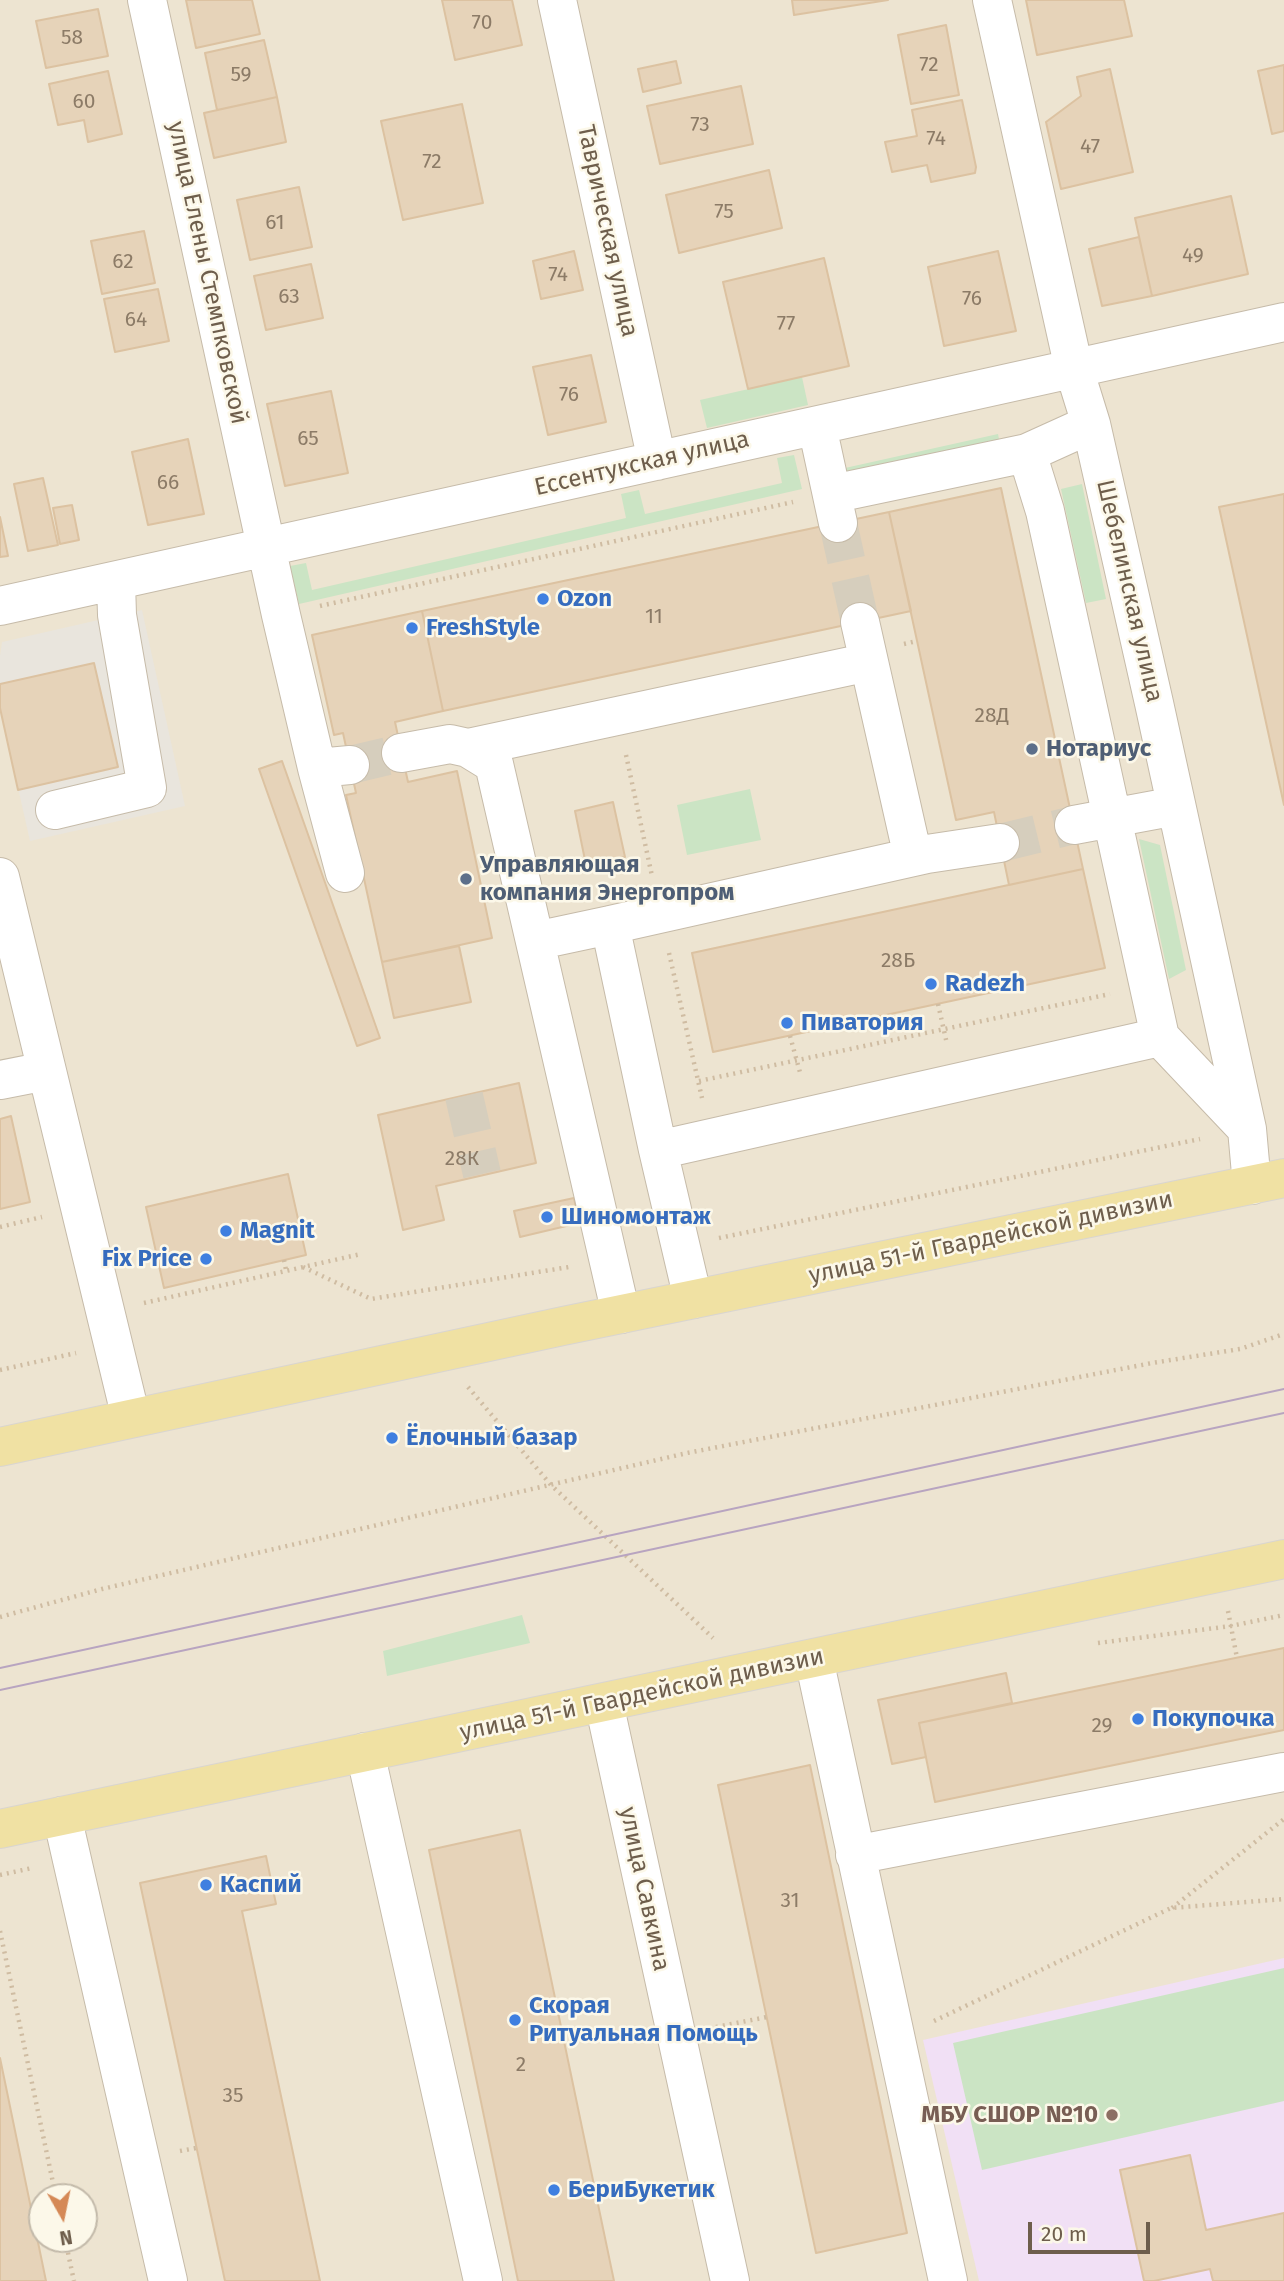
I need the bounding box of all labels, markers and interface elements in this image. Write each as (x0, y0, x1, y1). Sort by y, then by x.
house number: 70 (472, 10, 492, 36)
house number: 58 (61, 25, 83, 51)
house number: 72 (919, 52, 939, 78)
house number: 59 (230, 62, 252, 88)
house number: 60 (73, 89, 95, 115)
house number: 73 (690, 112, 710, 138)
street label: улица Елены Стемпковской (161, 119, 253, 427)
street label: Таврическая улица (570, 122, 644, 340)
house number: 74 (926, 126, 946, 152)
house number: 47 (1080, 134, 1100, 160)
house number: 72 (422, 149, 442, 175)
house number: 75 (714, 199, 734, 225)
house number: 61 (265, 210, 285, 236)
house number: 49 (1182, 243, 1204, 269)
house number: 62 (112, 249, 134, 275)
house number: 74 (548, 262, 568, 288)
house number: 63 (278, 284, 300, 310)
house number: 76 (962, 286, 982, 312)
house number: 64 (125, 307, 147, 333)
house number: 77 (777, 311, 795, 337)
house number: 76 (559, 382, 579, 408)
street label: Ессентукская улица (532, 425, 752, 503)
house number: 65 (297, 426, 319, 452)
house number: 66 (157, 470, 179, 496)
street label: Шебелинская улица (1089, 477, 1169, 705)
place label: Ozon (557, 585, 612, 613)
marker: Ozon (535, 591, 551, 607)
house number: 11 (645, 604, 663, 630)
place label: FreshStyle (426, 614, 540, 642)
marker: FreshStyle (404, 620, 420, 636)
house number: 28Д (975, 703, 1009, 729)
place label: Нотариус (1046, 735, 1151, 763)
marker: Нотариус (1024, 741, 1040, 757)
place label: Управляющая компания Энергопром (480, 851, 734, 907)
marker: Управляющая компания Энергопром (458, 871, 474, 887)
house number: 28Б (881, 948, 915, 974)
place label: Radezh (945, 970, 1025, 998)
marker: Radezh (923, 976, 939, 992)
place label: Пиватория (801, 1009, 924, 1037)
marker: Пиватория (779, 1015, 795, 1031)
house number: 28К (445, 1146, 479, 1172)
street label: улица 51-й Гвардейской дивизии (806, 1185, 1176, 1291)
place label: Шиномонтаж (561, 1203, 711, 1231)
marker: Шиномонтаж (539, 1209, 555, 1225)
place label: Magnit (240, 1217, 315, 1245)
marker: Magnit (218, 1223, 234, 1239)
place label: Fix Price (102, 1245, 192, 1273)
marker: Fix Price (198, 1251, 214, 1267)
place label: Ёлочный базар (406, 1424, 578, 1452)
marker: Ёлочный базар (384, 1430, 400, 1446)
street label: улица 51-й Гвардейской дивизии (457, 1642, 827, 1748)
place label: Покупочка (1152, 1705, 1275, 1733)
marker: Покупочка (1130, 1711, 1146, 1727)
house number: 29 (1091, 1713, 1113, 1739)
street label: улица Савкина (613, 1804, 675, 1974)
place label: Каспий (220, 1871, 302, 1899)
marker: Каспий (198, 1877, 214, 1893)
house number: 31 (780, 1888, 800, 1914)
place label: Скорая Ритуальная Помощь (529, 1992, 758, 2048)
marker: Скорая Ритуальная Помощь (507, 2012, 523, 2028)
house number: 2 (516, 2052, 526, 2078)
house number: 35 (223, 2083, 243, 2109)
place label: МБУ СШОР №10 (921, 2101, 1098, 2129)
marker: МБУ СШОР №10 (1104, 2107, 1120, 2123)
place label: БериБукетик (568, 2176, 715, 2204)
marker: БериБукетик (546, 2182, 562, 2198)
north arrow (28, 2183, 98, 2253)
scale bar (1032, 2208, 1154, 2252)
text: 20 m (1041, 2221, 1087, 2247)
text: N (58, 2225, 74, 2250)

